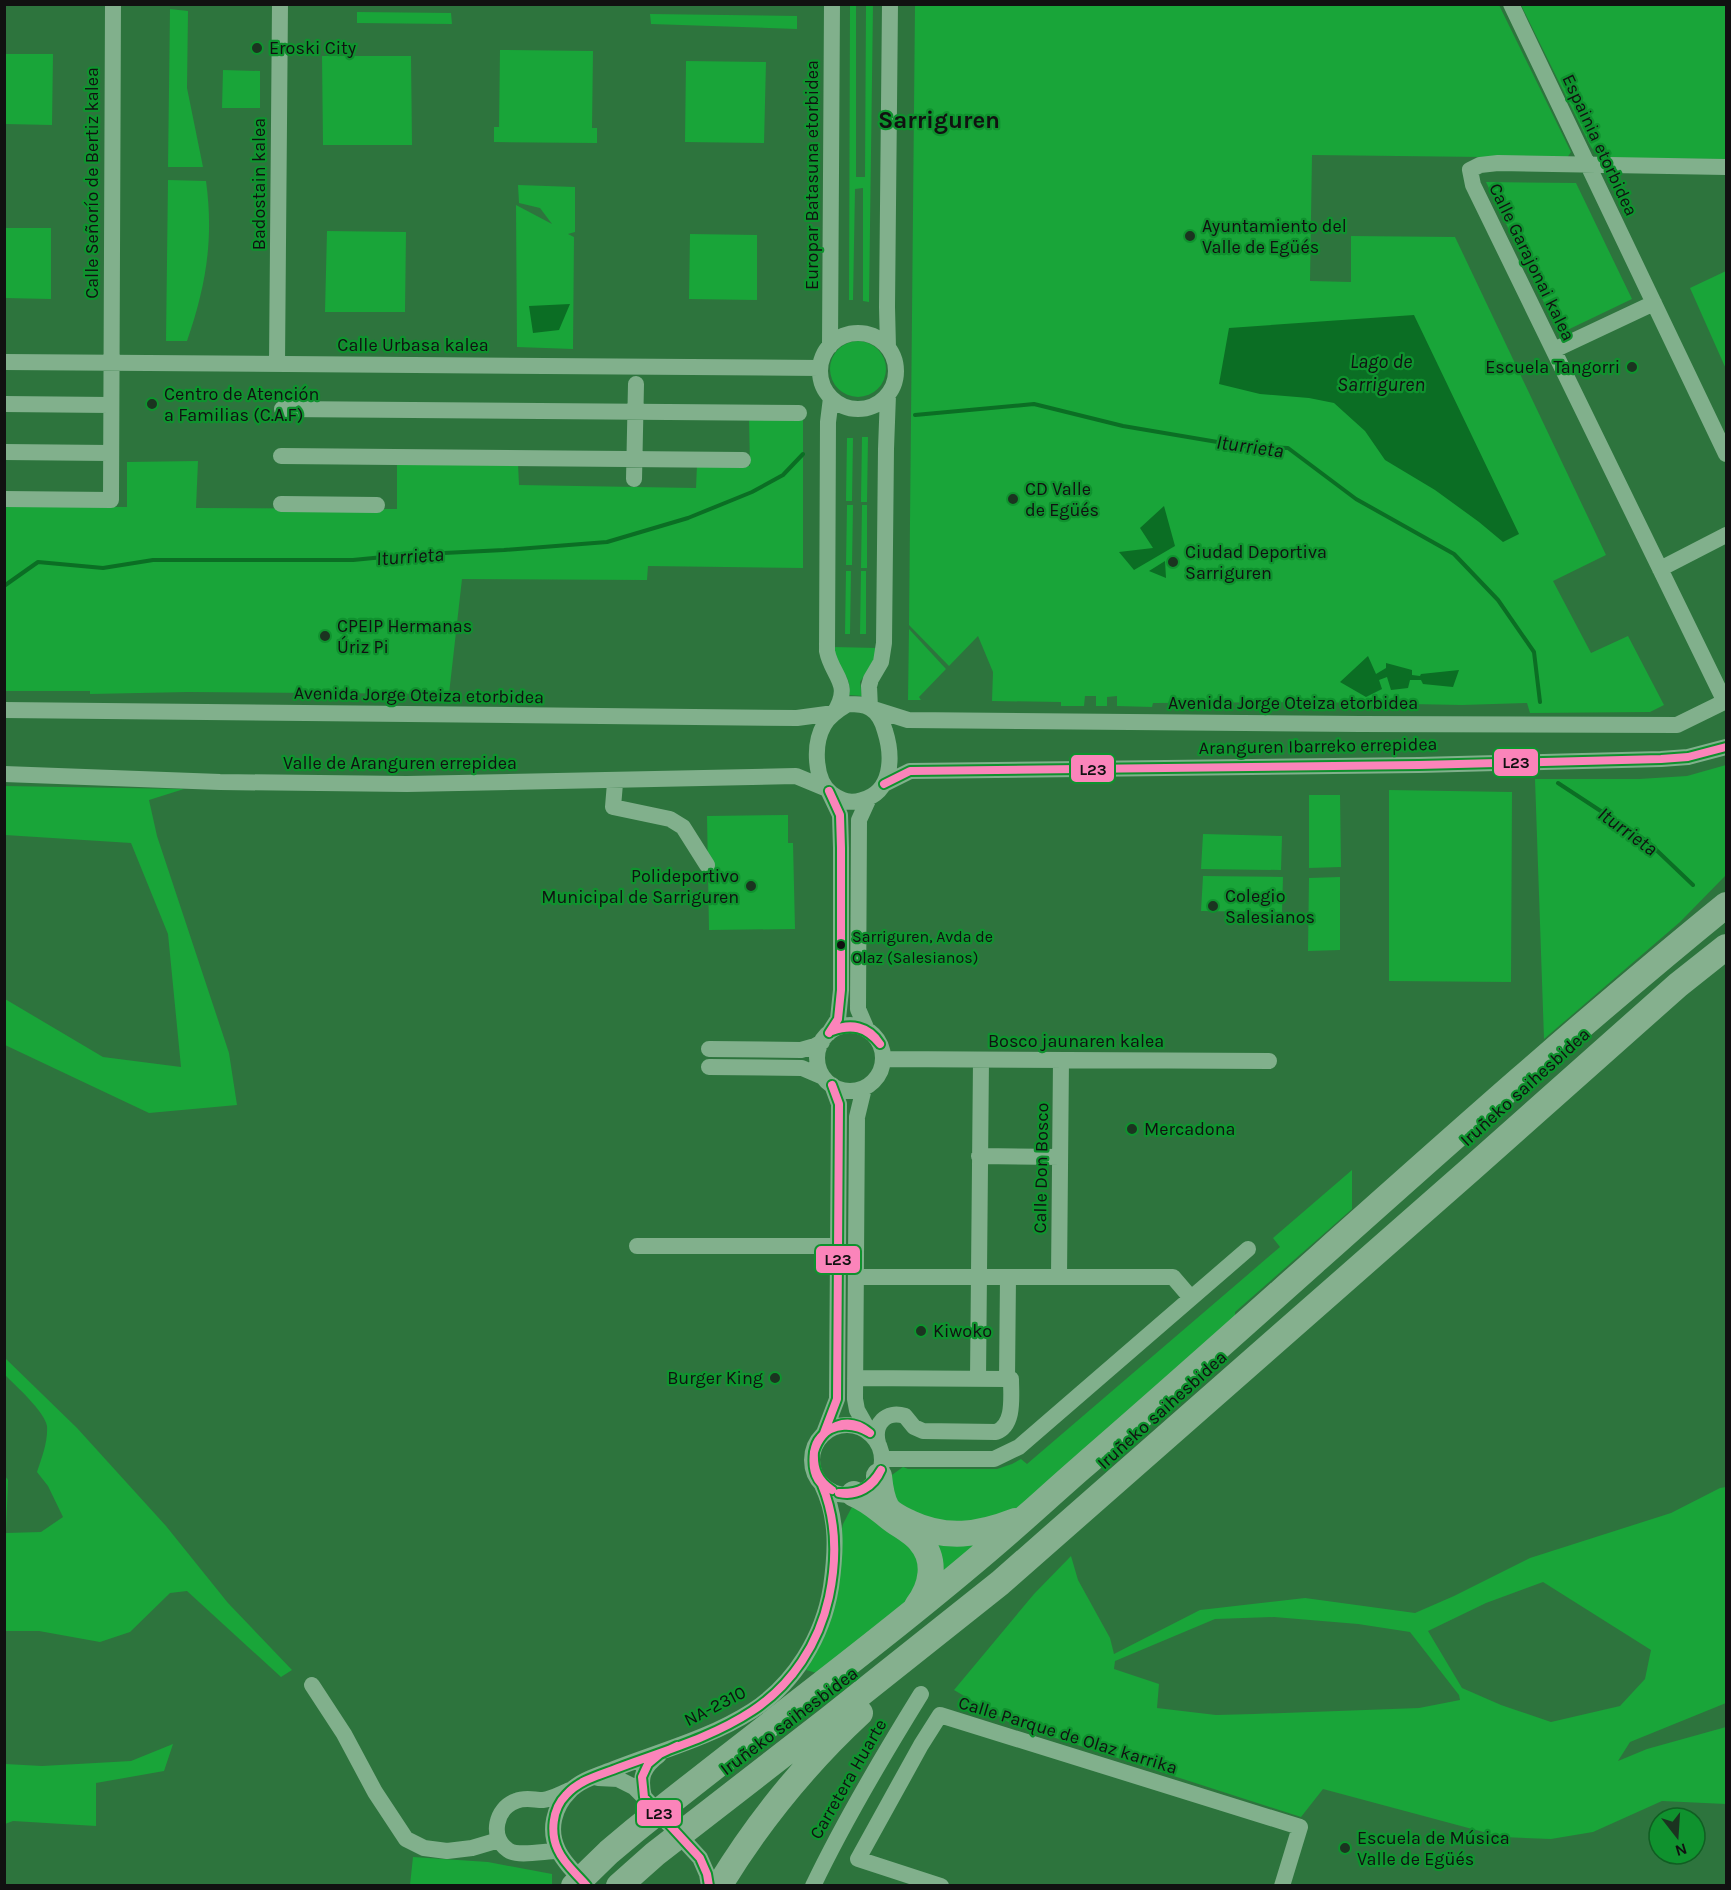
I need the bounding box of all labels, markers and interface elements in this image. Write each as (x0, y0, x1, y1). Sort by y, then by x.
place label: Eroski City (269, 37, 357, 59)
marker: Eroski City (250, 41, 264, 55)
street label: Europar Batasuna etorbidea (801, 60, 823, 290)
street label: Calle Señorío de Bertiz kalea (81, 67, 103, 299)
street label: Espainia etorbidea (1557, 71, 1643, 219)
district label: Sarriguren (878, 106, 1000, 134)
street label: Badostain kalea (248, 118, 270, 250)
street label: Calle Garajonai kalea (1484, 180, 1580, 344)
place label: Ayuntamiento del Valle de Egüés (1202, 215, 1347, 258)
marker: Ayuntamiento del Valle de Egüés (1183, 229, 1197, 243)
street label: Calle Urbasa kalea (337, 334, 489, 356)
water label: Lago de Sarriguren (1337, 350, 1425, 396)
place label: Escuela Tangorri (1485, 356, 1620, 378)
marker: Escuela Tangorri (1625, 360, 1639, 374)
place label: Centro de Atención a Familias (C.A.F) (164, 383, 319, 426)
marker: Centro de Atención a Familias (C.A.F) (145, 397, 159, 411)
water label: Iturrieta (1215, 430, 1285, 463)
place label: CD Valle de Egüés (1025, 478, 1099, 521)
marker: CD Valle de Egüés (1006, 492, 1020, 506)
place label: Ciudad Deportiva Sarriguren (1185, 541, 1327, 584)
water label: Iturrieta (375, 543, 445, 570)
marker: Ciudad Deportiva Sarriguren (1166, 555, 1180, 569)
place label: CPEIP Hermanas Úriz Pi (337, 615, 472, 658)
marker: CPEIP Hermanas Úriz Pi (318, 629, 332, 643)
street label: Avenida Jorge Oteiza etorbidea (294, 682, 544, 708)
street label: Avenida Jorge Oteiza etorbidea (1168, 692, 1418, 714)
street label: Aranguren Ibarreko errepidea (1198, 733, 1438, 759)
line badge: L23 (1493, 748, 1539, 777)
street label: Valle de Aranguren errepidea (283, 752, 517, 774)
text: L23 (1502, 753, 1530, 772)
line badge: L23 (1070, 754, 1115, 783)
text: L23 (1079, 760, 1107, 779)
water label: Iturrieta (1593, 802, 1662, 861)
place label: Polideportivo Municipal de Sarriguren (541, 865, 739, 908)
marker: Polideportivo Municipal de Sarriguren (744, 879, 758, 893)
place label: Colegio Salesianos (1225, 885, 1315, 928)
marker: Colegio Salesianos (1206, 899, 1220, 913)
place label: Sarriguren, Avda de Olaz (Salesianos) (852, 927, 993, 967)
marker: Sarriguren, Avda de Olaz (Salesianos) (835, 939, 847, 951)
street label: Iruñeko saihesbidea (1456, 1023, 1594, 1151)
street label: Bosco jaunaren kalea (988, 1030, 1164, 1052)
street label: Calle Don Bosco (1029, 1102, 1053, 1234)
place label: Mercadona (1144, 1118, 1235, 1140)
marker: Mercadona (1125, 1122, 1139, 1136)
line badge: L23 (815, 1245, 861, 1274)
text: L23 (824, 1250, 852, 1269)
place label: Kiwoko (933, 1320, 992, 1342)
marker: Kiwoko (914, 1324, 928, 1338)
street label: Iruñeko saihesbidea (1093, 1346, 1231, 1474)
place label: Burger King (667, 1367, 763, 1389)
marker: Burger King (768, 1371, 782, 1385)
street label: Iruñeko saihesbidea (716, 1662, 862, 1780)
street label: NA-2310 (680, 1681, 750, 1731)
street label: Calle Parque de Olaz karrika (956, 1691, 1180, 1779)
street label: Carretera Huarte (805, 1715, 891, 1843)
line badge: L23 (636, 1799, 682, 1827)
text: L23 (645, 1804, 673, 1823)
north arrow (1647, 1806, 1707, 1866)
place label: Escuela de Música Valle de Egüés (1357, 1827, 1510, 1870)
text: N (1673, 1839, 1690, 1861)
marker: Escuela de Música Valle de Egüés (1338, 1841, 1352, 1855)

